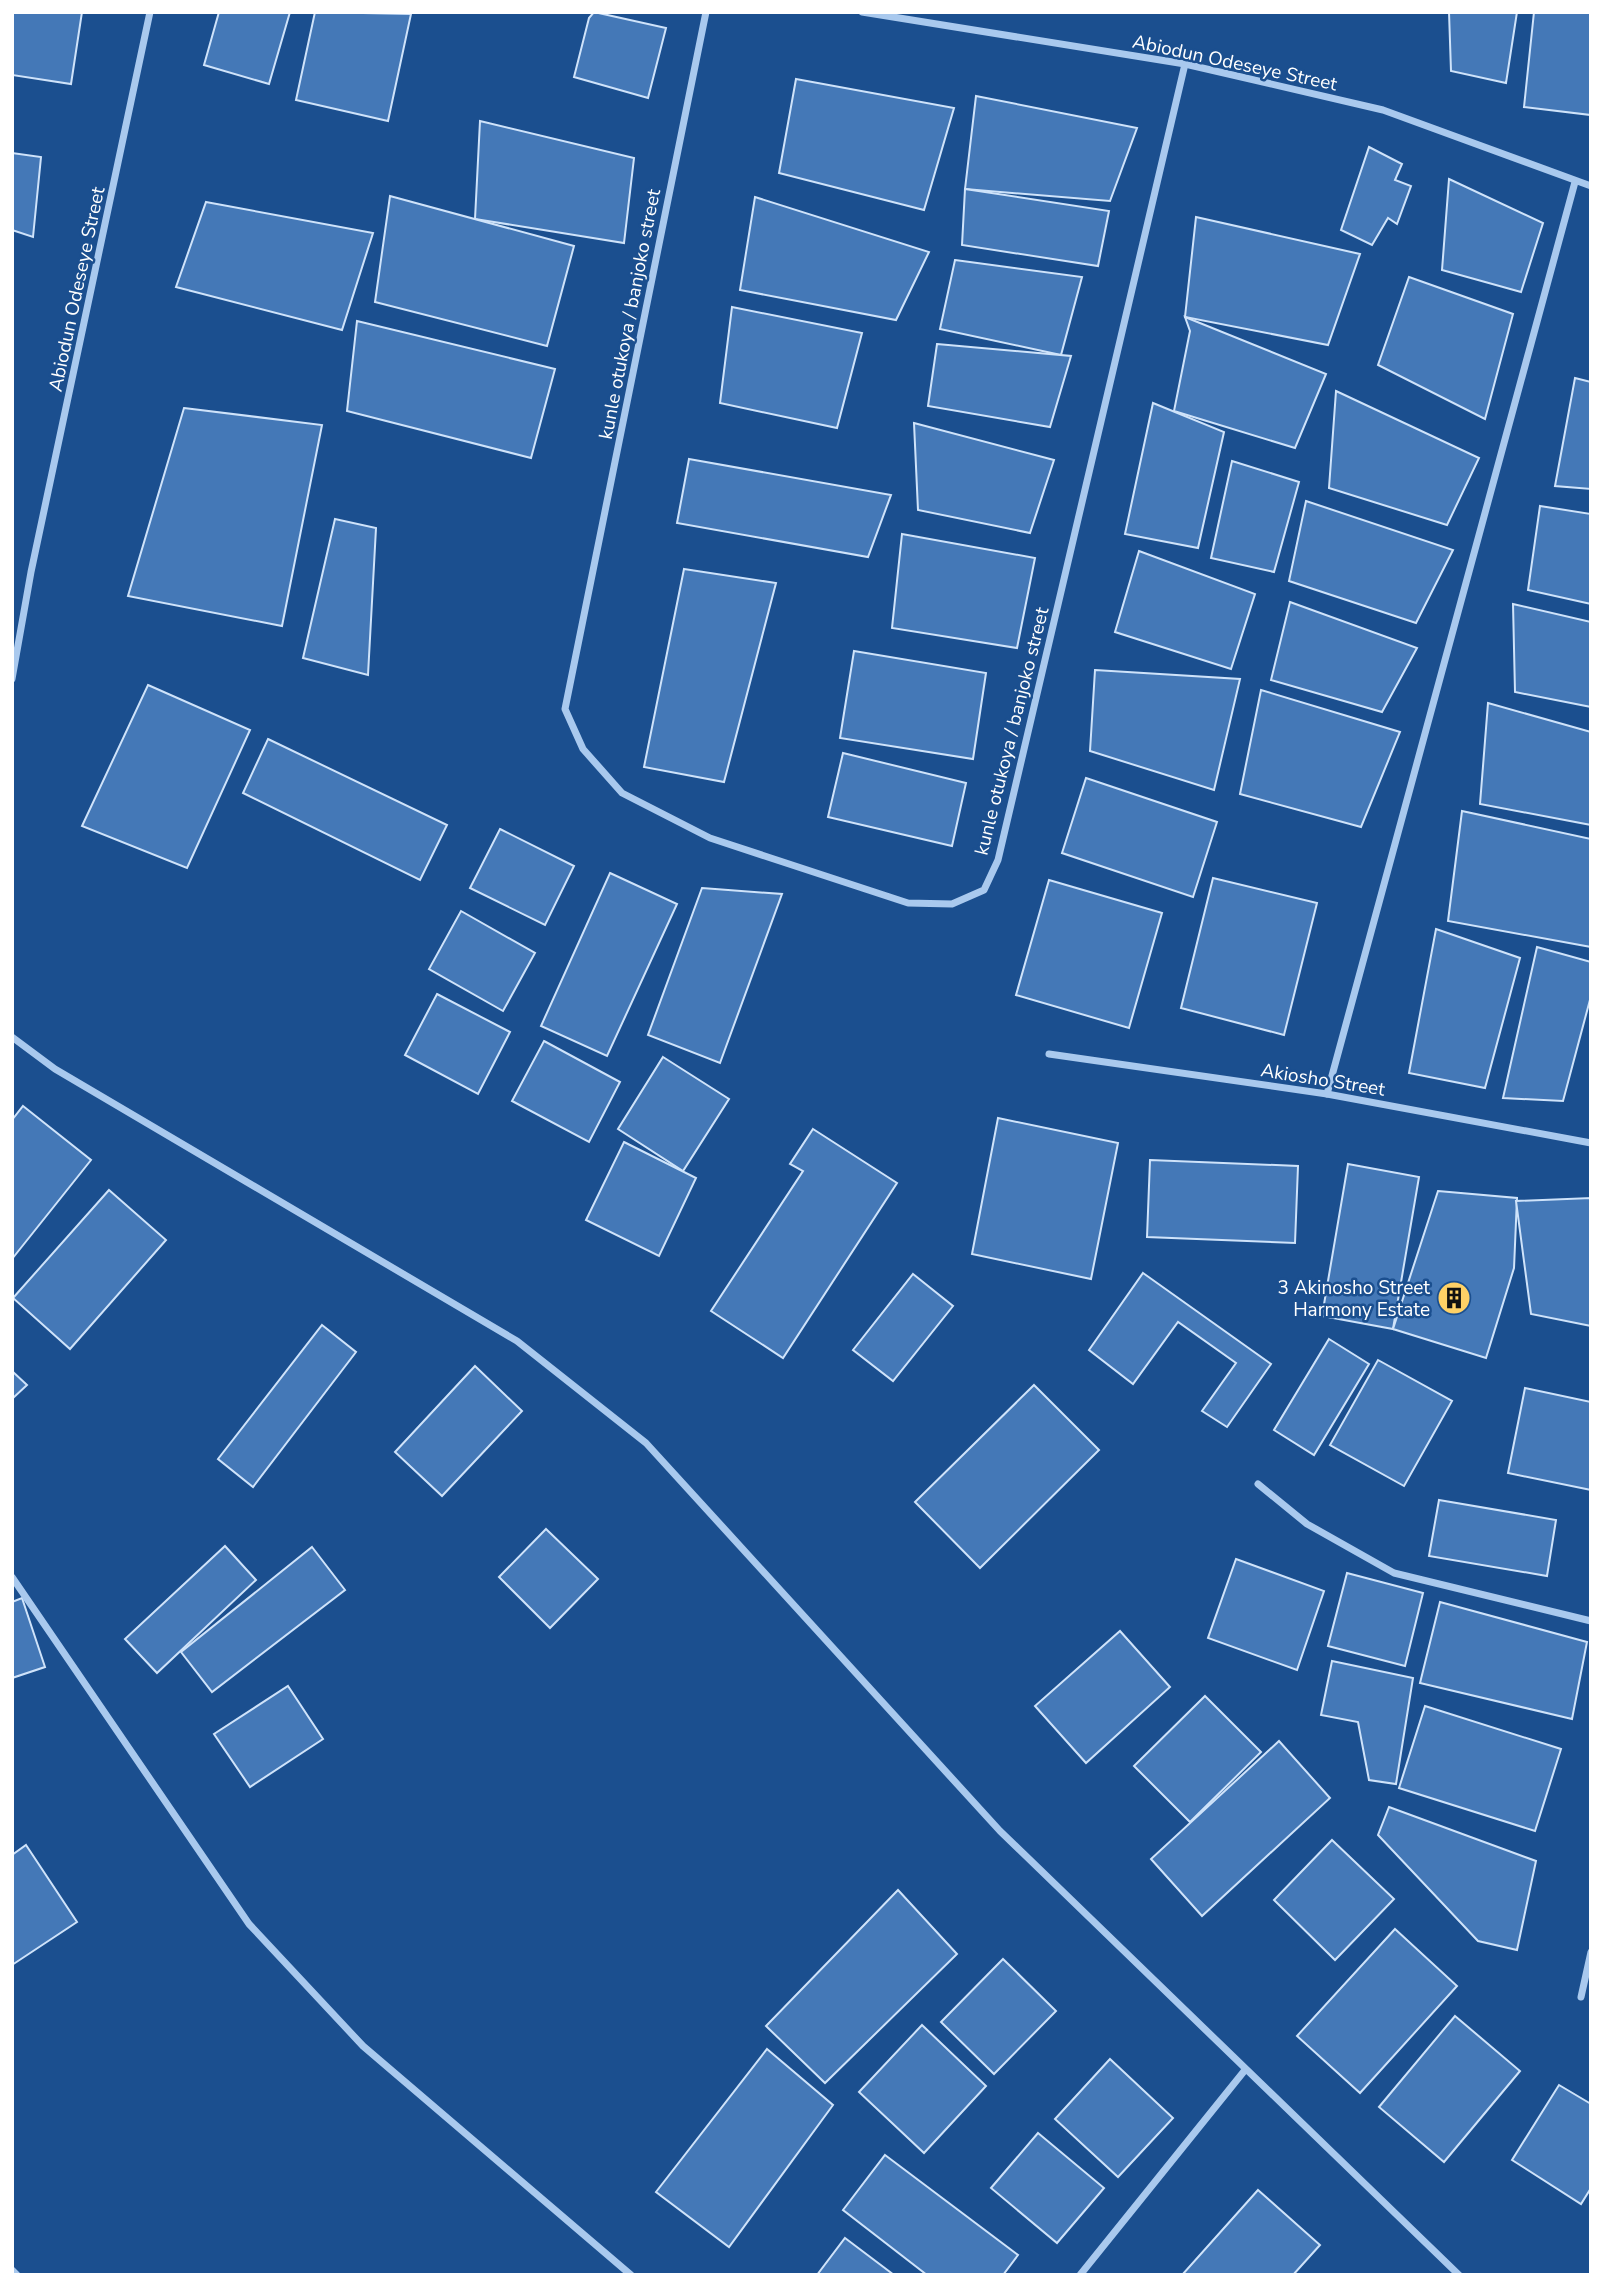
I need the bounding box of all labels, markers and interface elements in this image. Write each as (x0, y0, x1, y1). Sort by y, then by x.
street label: Abiodun Odeseye Street (1130, 29, 1340, 97)
street label: Abiodun Odeseye Street (43, 184, 111, 394)
street label: kunle otukoya / banjoko street (593, 186, 667, 442)
street label: kunle otukoya / banjoko street (969, 604, 1055, 858)
street label: Akiosho Street (1259, 1057, 1387, 1103)
place label: 3 Akinosho Street Harmony Estate (1277, 1275, 1430, 1323)
building icon: 3 Akinosho Street Harmony Estate (1435, 1279, 1473, 1317)

